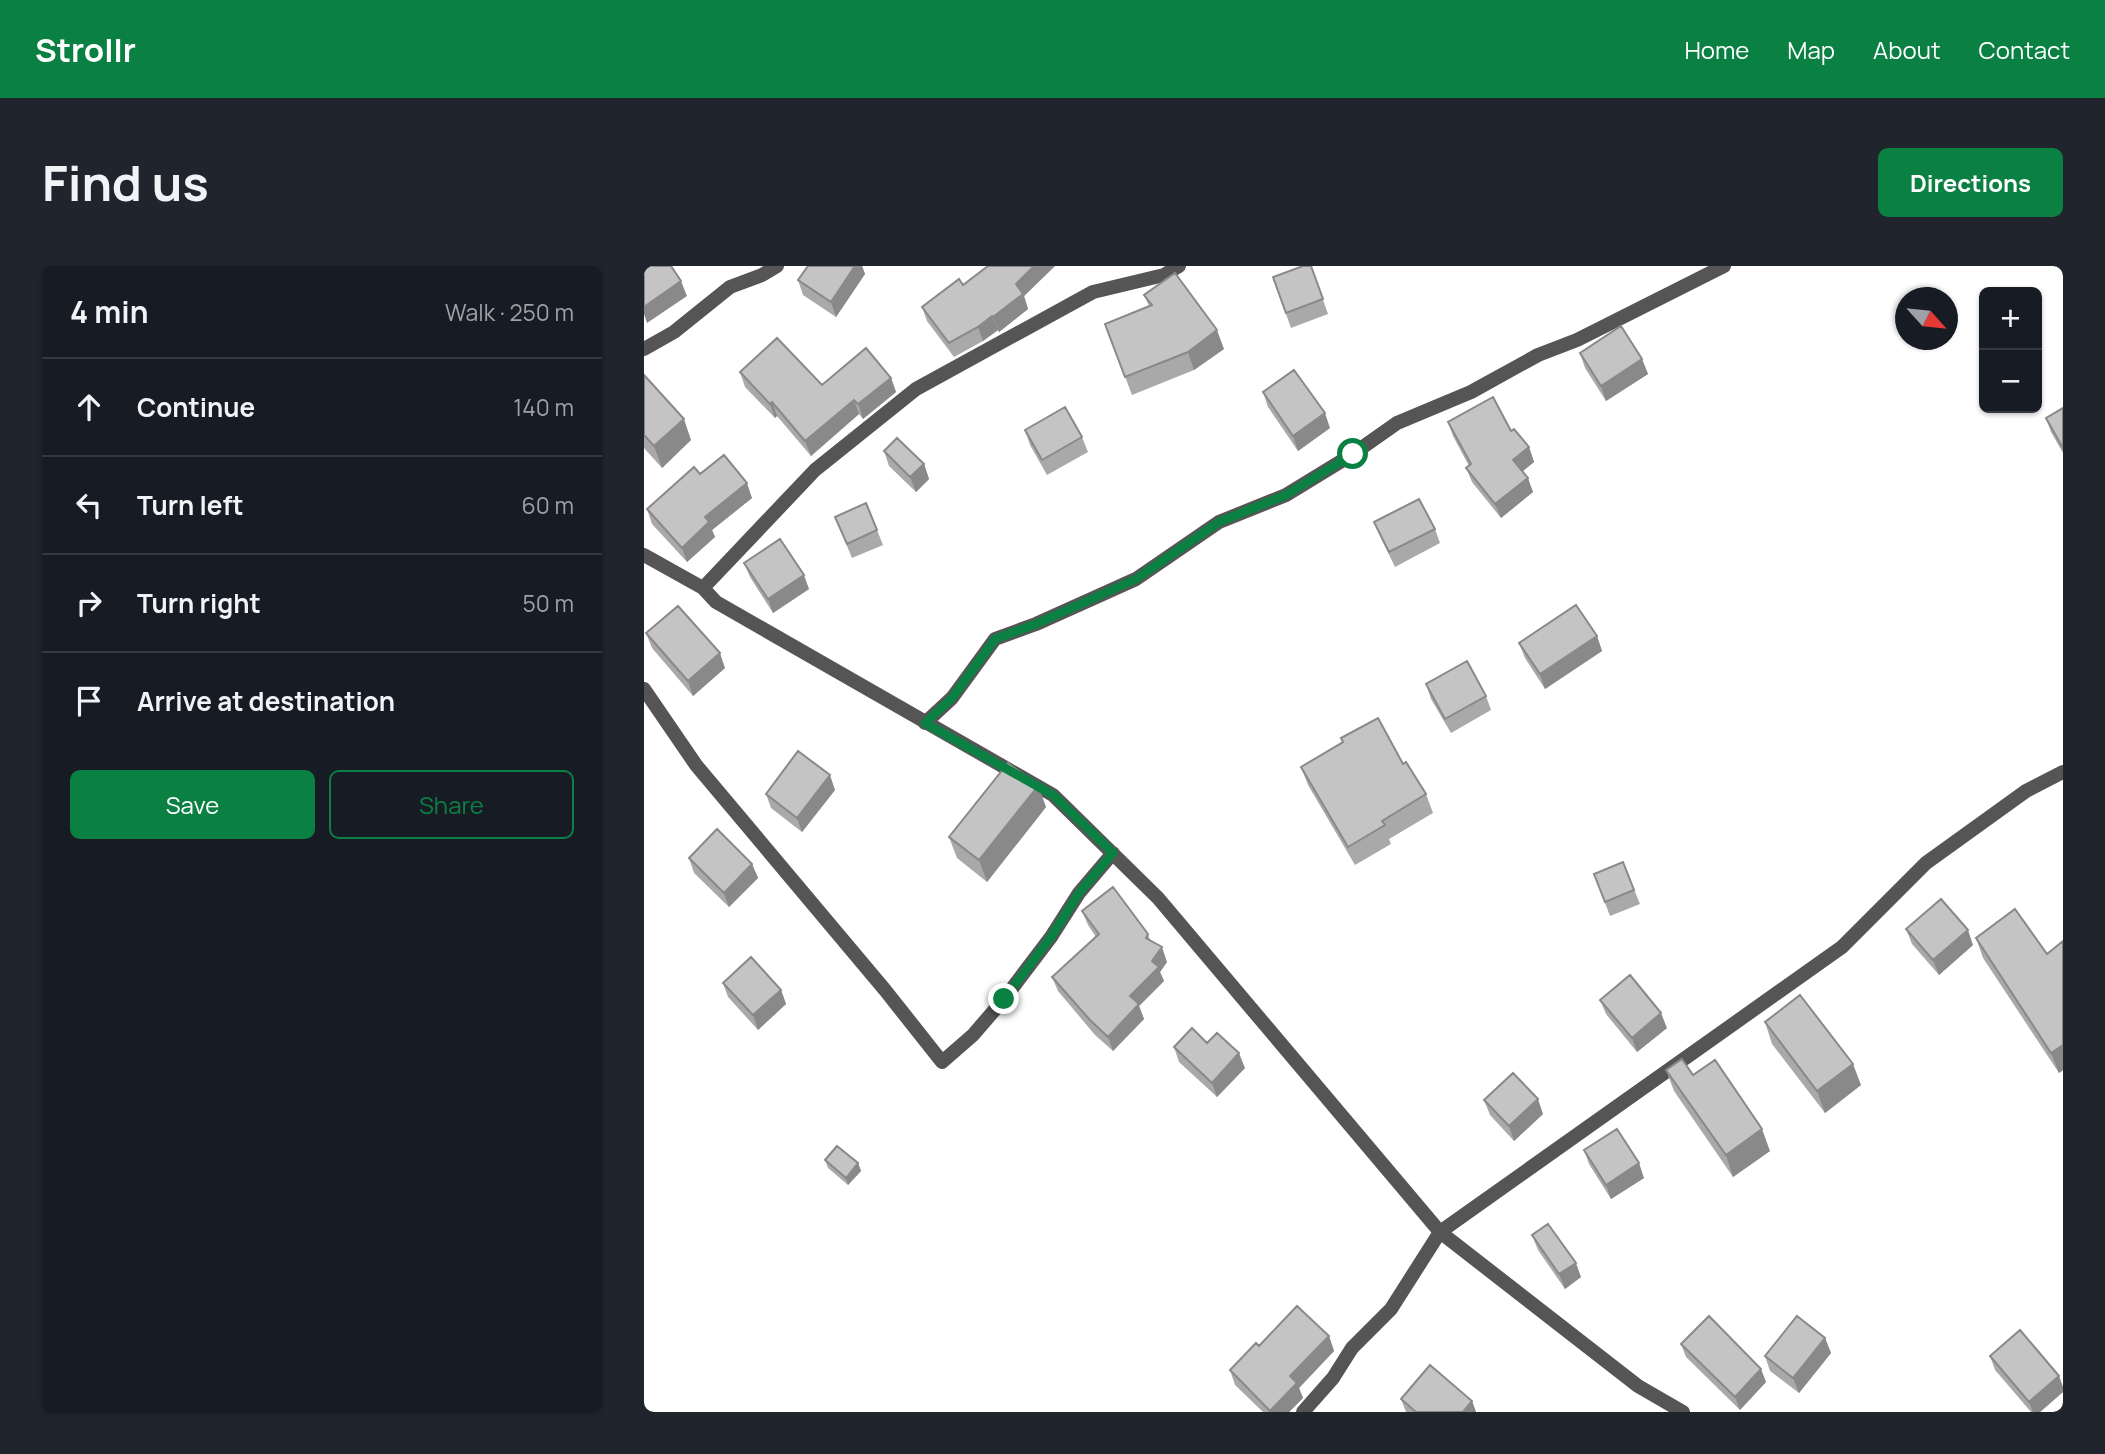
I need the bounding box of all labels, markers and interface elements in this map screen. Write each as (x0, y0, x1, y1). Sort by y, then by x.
text: Strollr (35, 27, 136, 72)
text: Home (1684, 33, 1749, 66)
text: Map (1787, 33, 1835, 66)
text: About (1873, 33, 1941, 66)
text: Contact (1979, 33, 2070, 66)
button: Directions (1878, 148, 2063, 217)
text: Find us (42, 149, 209, 216)
north arrow (1895, 287, 1958, 350)
map controls (1979, 287, 2042, 413)
button: + (1979, 287, 2042, 350)
text: 4 min (70, 291, 148, 332)
text: Walk · 250 m (445, 296, 574, 328)
button: − (1979, 350, 2042, 413)
icon: ahead (70, 388, 108, 426)
text: Continue (137, 389, 255, 425)
text: 140 m (513, 391, 574, 423)
route start (1337, 438, 1368, 469)
icon: left (70, 486, 108, 524)
text: Turn left (137, 487, 244, 523)
text: 60 m (522, 489, 574, 521)
icon: right (70, 584, 108, 622)
text: Turn right (137, 585, 261, 621)
text: 50 m (523, 587, 574, 619)
icon: arrive (70, 682, 108, 720)
text: Arrive at destination (137, 683, 395, 719)
button: Save (70, 770, 315, 839)
button: Share (329, 770, 574, 839)
route end (988, 983, 1019, 1014)

